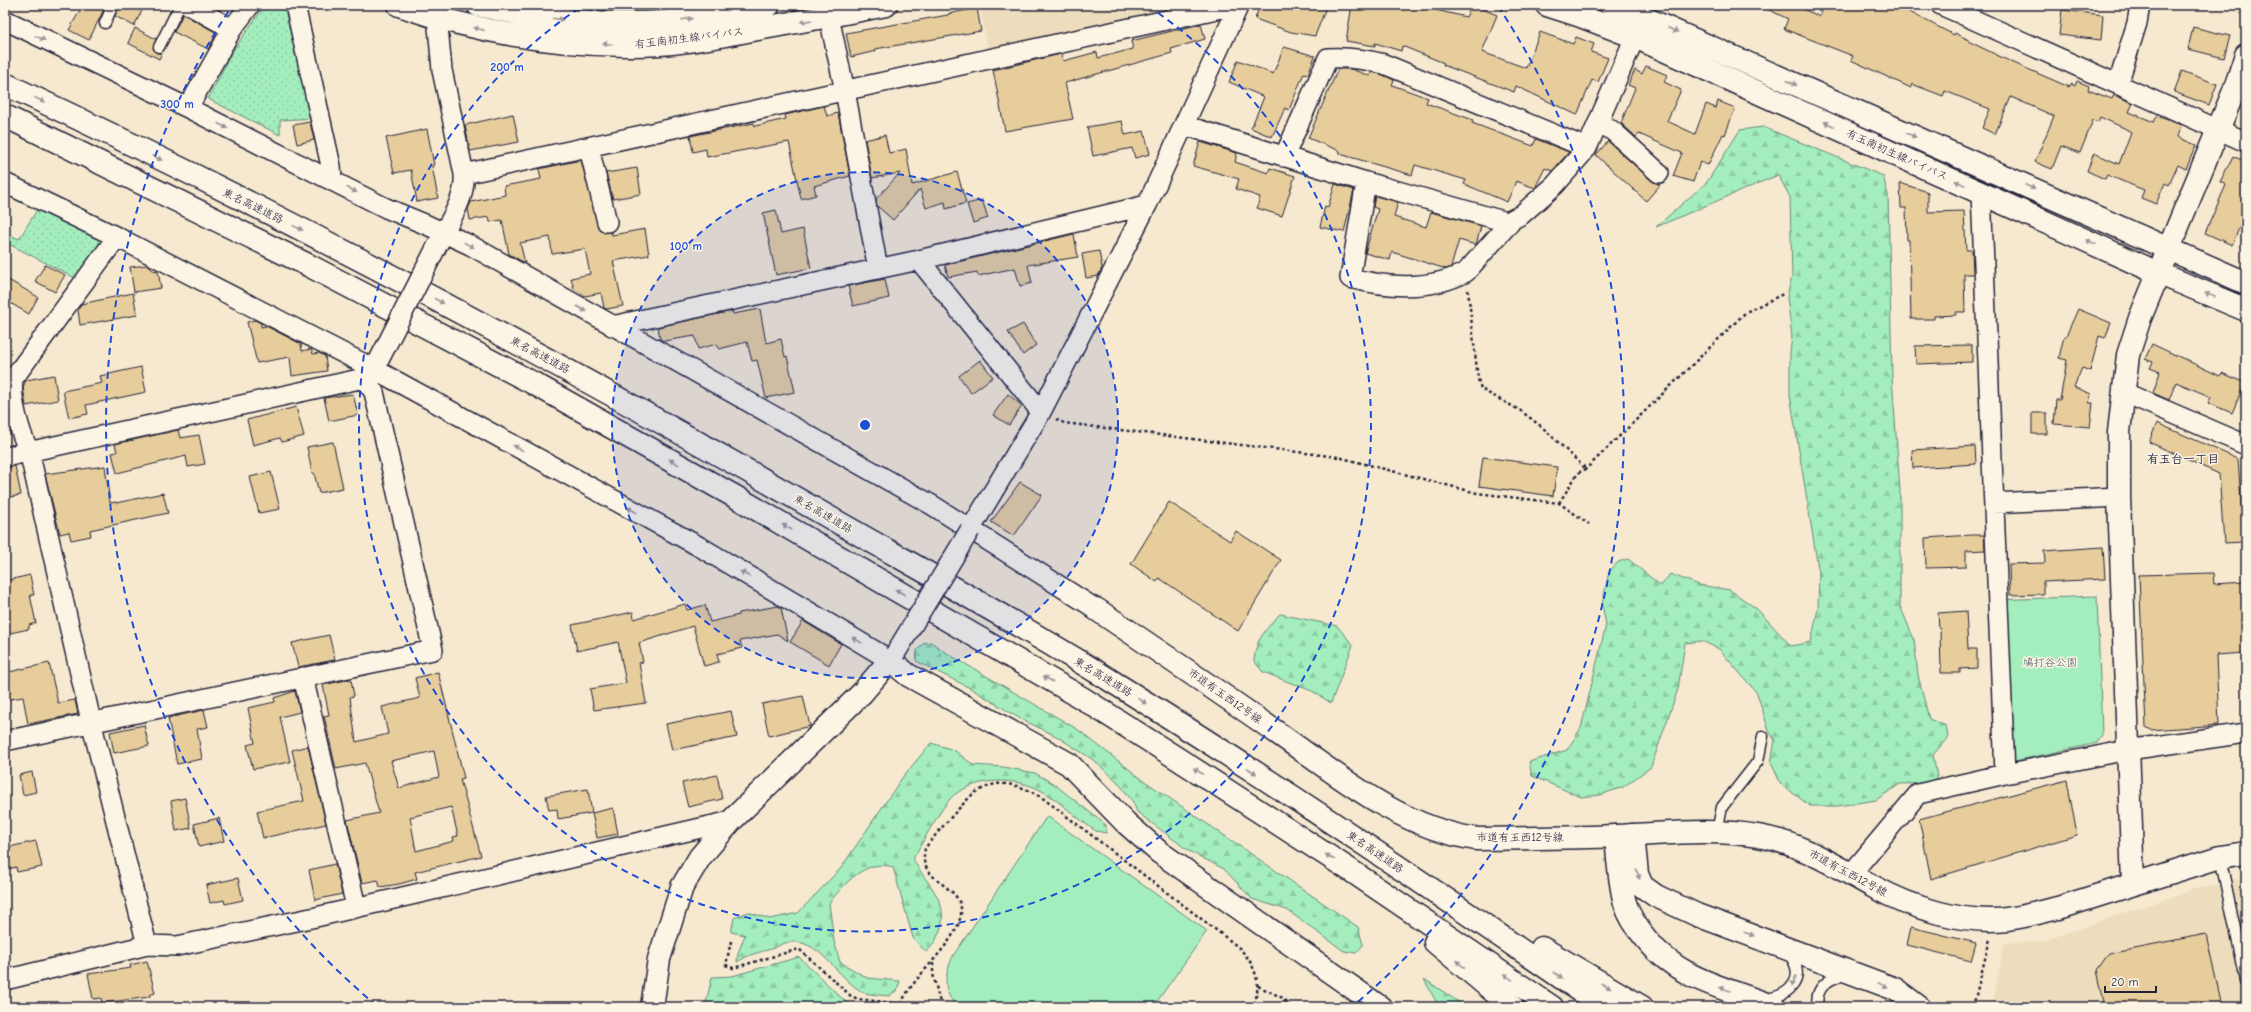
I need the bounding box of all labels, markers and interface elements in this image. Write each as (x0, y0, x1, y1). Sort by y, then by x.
one-way arrow (681, 15, 693, 22)
one-way arrow (552, 16, 564, 22)
one-way arrow (800, 18, 812, 24)
street label: 有玉南初生線バイパス (634, 25, 744, 51)
one-way arrow (473, 26, 485, 32)
one-way arrow (1667, 28, 1679, 34)
one-way arrow (34, 35, 46, 41)
one-way arrow (602, 41, 614, 48)
text: 200 m (490, 60, 524, 74)
one-way arrow (1786, 80, 1797, 86)
one-way arrow (35, 97, 46, 103)
text: 300 m (160, 97, 194, 111)
one-way arrow (1823, 121, 1834, 127)
one-way arrow (217, 123, 229, 129)
street label: 有玉南初生線バイパス (1844, 127, 1950, 183)
one-way arrow (1905, 132, 1916, 138)
one-way arrow (151, 155, 163, 161)
one-way arrow (1954, 179, 1966, 186)
one-way arrow (2024, 185, 2036, 191)
street label: 東名高速道路 (220, 186, 286, 226)
one-way arrow (346, 187, 357, 194)
one-way arrow (293, 225, 304, 231)
text: 100 m (670, 239, 702, 253)
one-way arrow (2085, 239, 2097, 245)
one-way arrow (463, 242, 475, 249)
one-way arrow (2204, 292, 2216, 298)
one-way arrow (433, 298, 445, 304)
one-way arrow (577, 306, 588, 313)
street label: 東名高速道路 (508, 334, 572, 376)
centre of rings (858, 418, 872, 432)
one-way arrow (512, 444, 524, 451)
district label: 有玉台一丁目 (2147, 452, 2219, 466)
one-way arrow (668, 459, 680, 466)
street label: 東名高速道路 (791, 492, 855, 536)
one-way arrow (626, 507, 638, 513)
one-way arrow (781, 523, 793, 530)
one-way arrow (740, 570, 750, 578)
one-way arrow (895, 588, 905, 596)
one-way arrow (851, 637, 863, 644)
street label: 東名高速道路 (1071, 654, 1135, 700)
park label: 鳩打谷公園 (2023, 656, 2078, 669)
street label: 市道有玉西12号線 (1186, 666, 1264, 726)
one-way arrow (1042, 675, 1054, 682)
one-way arrow (1137, 697, 1147, 705)
one-way arrow (1193, 767, 1203, 775)
one-way arrow (1247, 767, 1257, 775)
street label: 東名高速道路 (1344, 828, 1406, 876)
street label: 市道有玉西12号線 (1476, 831, 1564, 844)
street label: 市道有玉西12号線 (1806, 847, 1890, 899)
one-way arrow (1325, 854, 1336, 861)
one-way arrow (1635, 868, 1641, 880)
one-way arrow (1743, 931, 1755, 937)
one-way arrow (1455, 959, 1466, 968)
scale bar (2105, 968, 2156, 994)
one-way arrow (1553, 971, 1563, 979)
one-way arrow (1503, 973, 1513, 981)
text: 20 m (2111, 975, 2139, 989)
one-way arrow (1791, 976, 1797, 988)
one-way arrow (1600, 982, 1612, 989)
one-way arrow (1878, 982, 1890, 988)
one-way arrow (1718, 986, 1730, 992)

